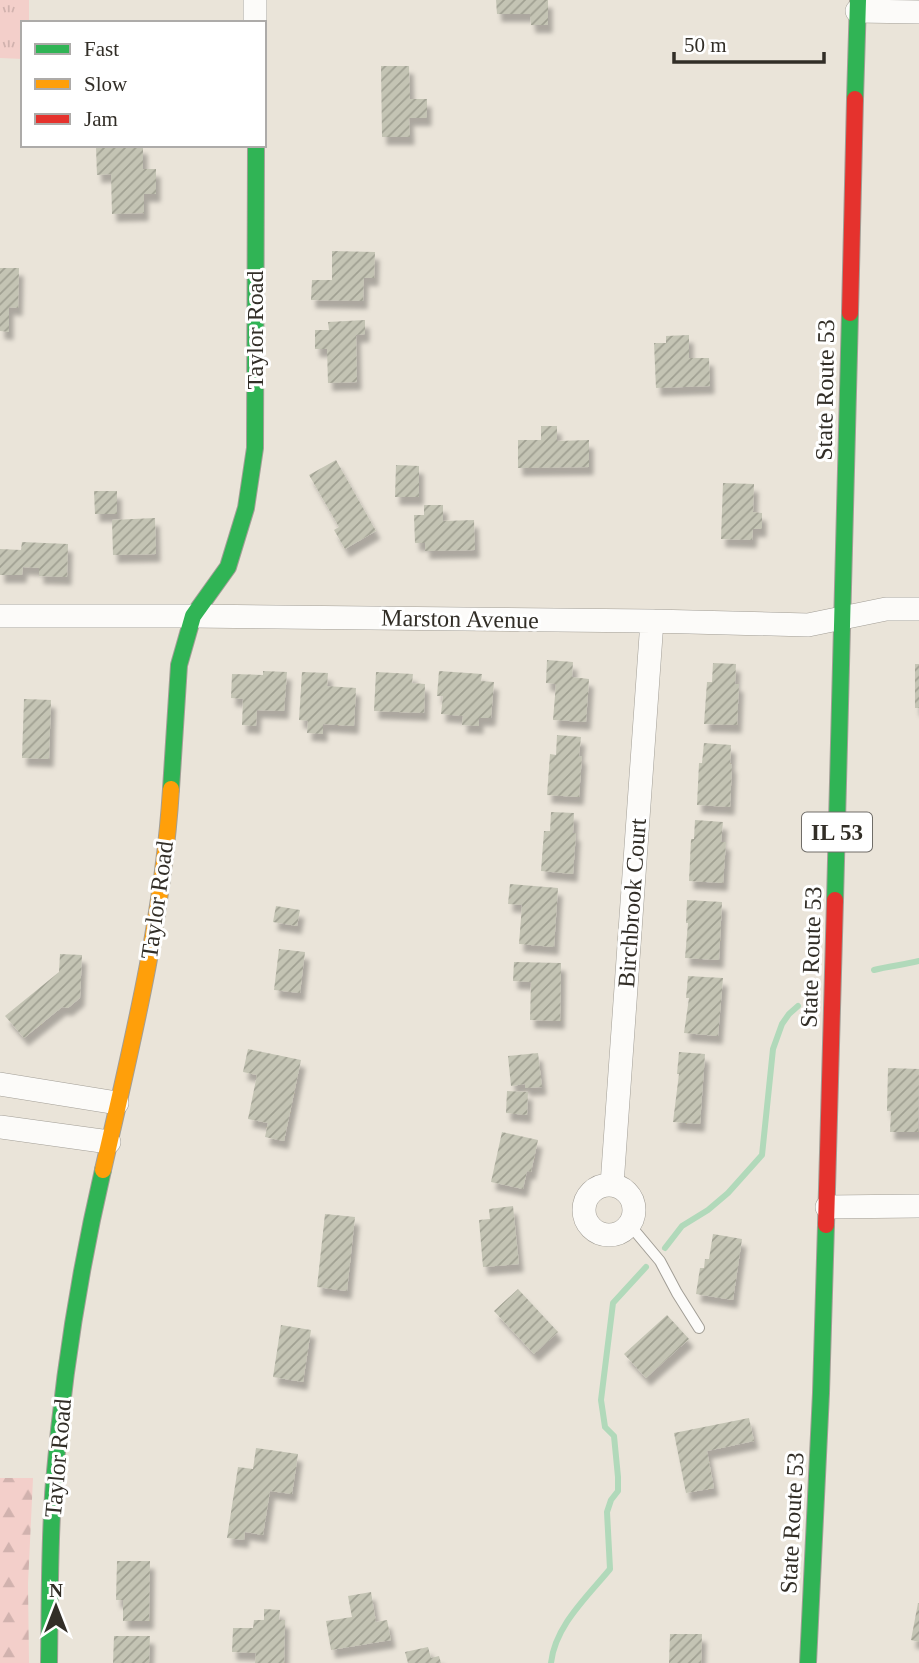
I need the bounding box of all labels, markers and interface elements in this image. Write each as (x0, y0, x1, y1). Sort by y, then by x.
legend (21, 21, 266, 147)
scale bar (674, 21, 824, 65)
text: 50 m (684, 33, 727, 57)
text: Fast (84, 37, 119, 61)
text: Slow (84, 72, 128, 96)
text: Jam (84, 107, 118, 131)
street label: Taylor Road (242, 271, 268, 389)
street label: State Route 53 (811, 319, 839, 461)
street label: Marston Avenue (381, 605, 539, 633)
road number: IL 53 (802, 812, 872, 852)
street label: Birchbrook Court (613, 817, 651, 989)
street label: Taylor Road (136, 839, 178, 961)
street label: State Route 53 (796, 886, 826, 1028)
street label: Taylor Road (40, 1398, 76, 1518)
street label: State Route 53 (775, 1452, 809, 1594)
north arrow (21, 1572, 91, 1642)
text: N (49, 1580, 63, 1601)

